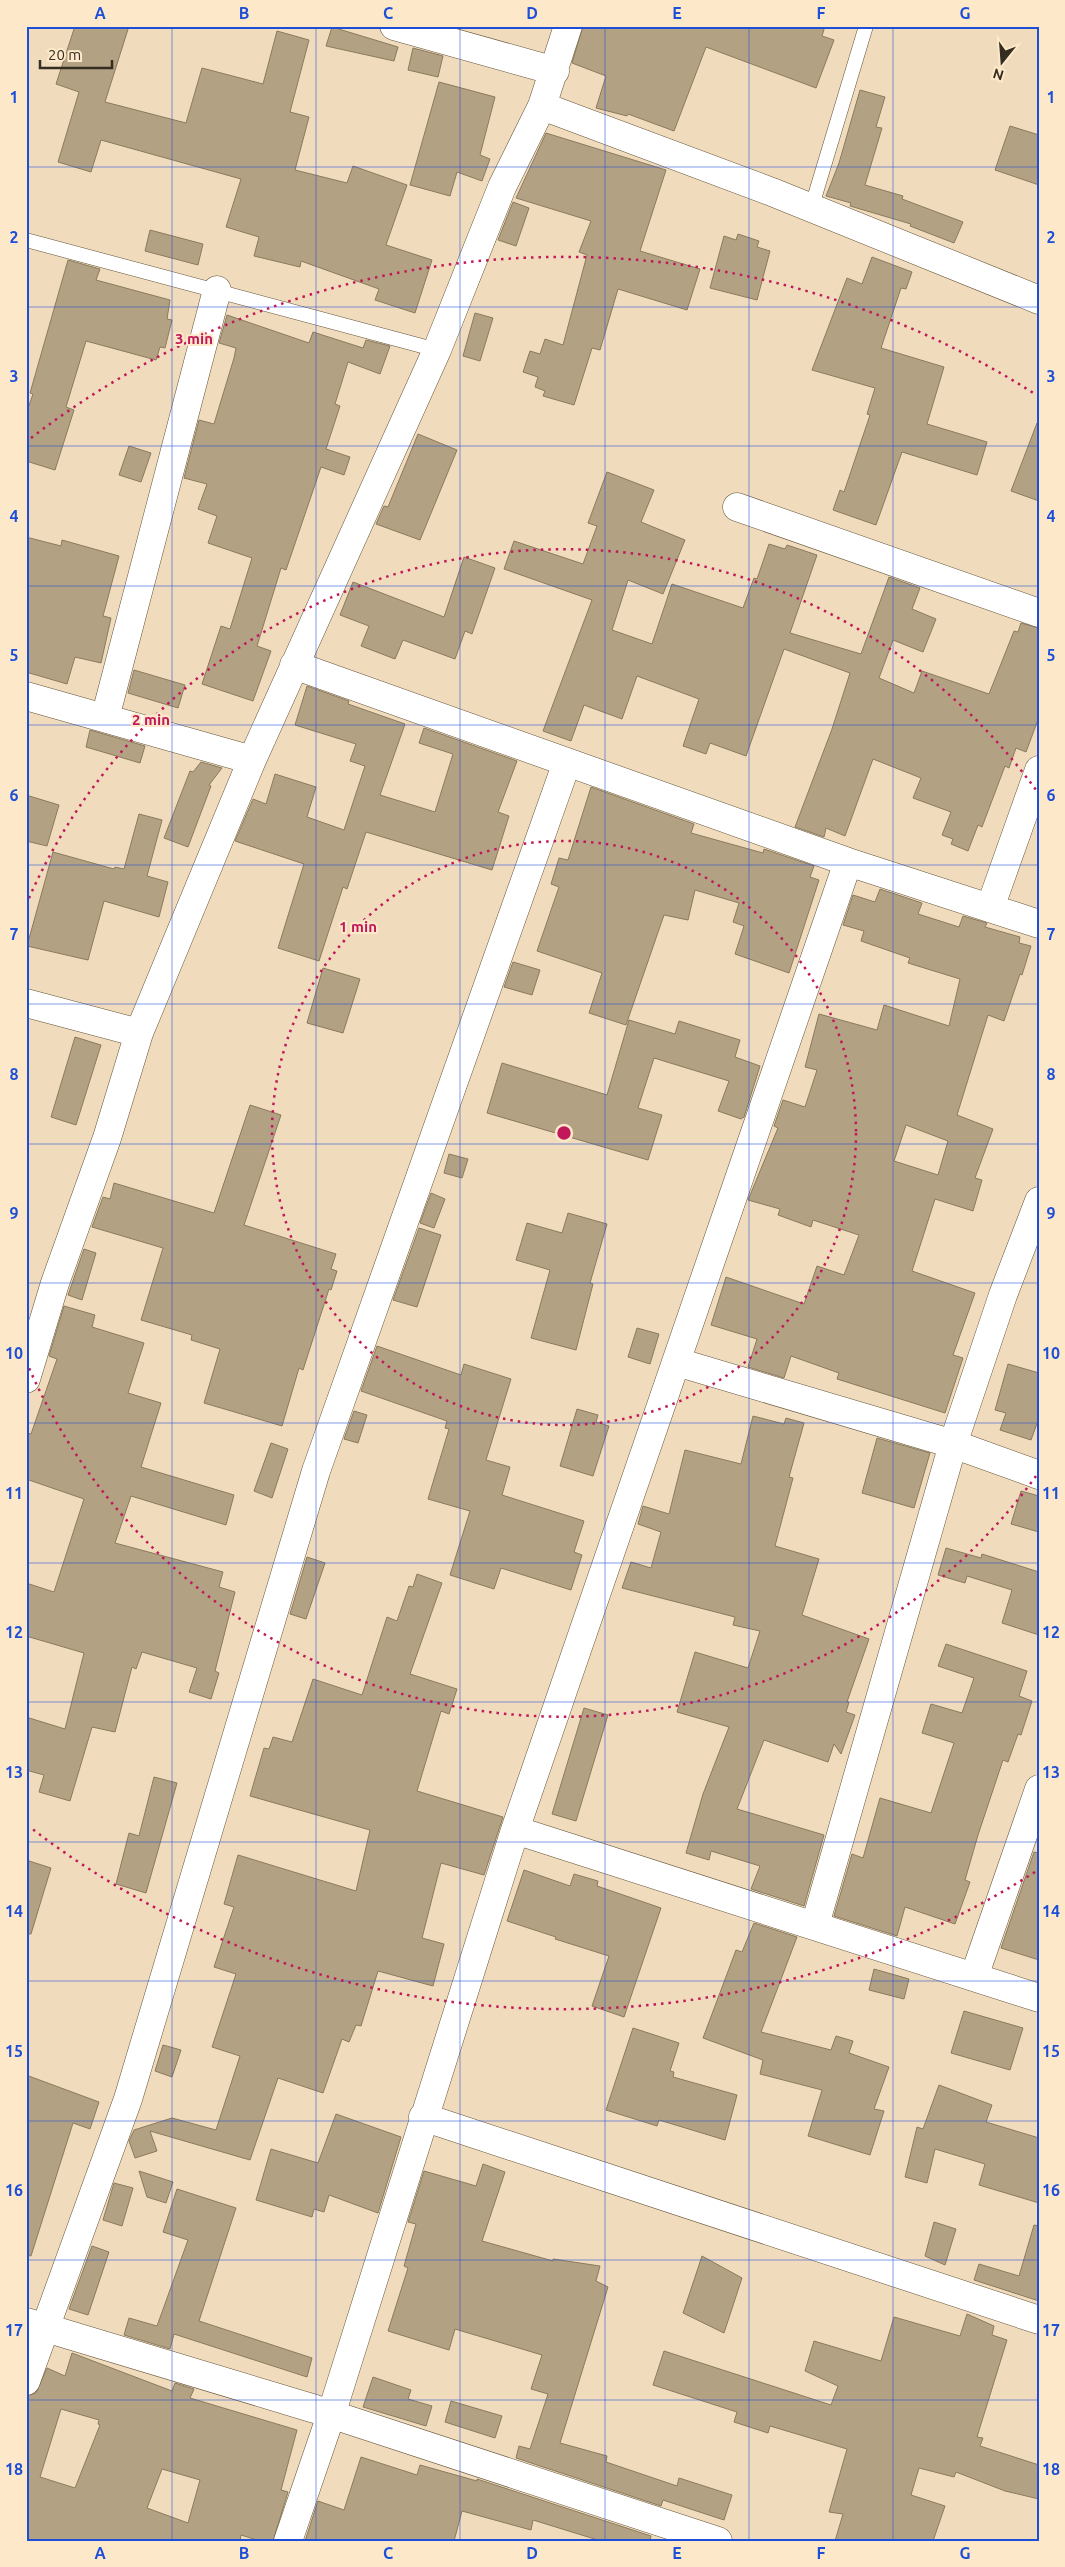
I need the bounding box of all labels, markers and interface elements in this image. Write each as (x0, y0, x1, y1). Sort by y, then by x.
text: A (94, 4, 106, 22)
text: B (239, 4, 249, 22)
text: C (383, 4, 393, 22)
text: D (526, 4, 538, 22)
text: E (672, 4, 682, 22)
text: F (817, 4, 826, 22)
text: G (959, 4, 971, 22)
scale bar (40, 38, 112, 70)
north arrow (978, 38, 1028, 88)
text: 20 m (48, 46, 81, 63)
text: N (991, 65, 1006, 84)
text: 1 (9, 88, 19, 106)
text: 1 (1046, 88, 1056, 106)
text: 2 (9, 228, 19, 246)
text: 2 (1046, 228, 1056, 246)
text: 3 min (175, 330, 213, 347)
text: 3 (9, 367, 19, 385)
text: 3 (1046, 367, 1056, 385)
text: 4 (9, 507, 19, 525)
text: 4 (1046, 507, 1056, 525)
text: 5 (9, 646, 19, 664)
text: 5 (1046, 646, 1056, 664)
text: 2 min (132, 711, 170, 728)
text: 6 (9, 786, 19, 804)
text: 6 (1046, 786, 1056, 804)
text: 1 min (339, 918, 377, 935)
text: 7 (9, 925, 19, 943)
text: 7 (1046, 925, 1056, 943)
text: 8 (9, 1065, 19, 1083)
text: 8 (1046, 1065, 1056, 1083)
centre of rings (555, 1124, 573, 1142)
text: 9 (9, 1204, 19, 1222)
text: 9 (1046, 1204, 1056, 1222)
text: 10 (5, 1344, 23, 1362)
text: 10 (1042, 1344, 1060, 1362)
text: 11 (5, 1484, 23, 1502)
text: 11 (1042, 1484, 1060, 1502)
text: 12 (5, 1623, 23, 1641)
text: 12 (1042, 1623, 1060, 1641)
text: 13 (5, 1763, 23, 1781)
text: 13 (1042, 1763, 1060, 1781)
text: 14 (5, 1902, 23, 1920)
text: 14 (1042, 1902, 1060, 1920)
text: 15 (5, 2042, 23, 2060)
text: 15 (1042, 2042, 1060, 2060)
text: 16 (5, 2181, 23, 2199)
text: 16 (1042, 2181, 1060, 2199)
text: 17 (5, 2321, 23, 2339)
text: 17 (1042, 2321, 1060, 2339)
text: 18 (5, 2460, 23, 2478)
text: 18 (1042, 2460, 1060, 2478)
text: A (94, 2544, 106, 2562)
text: B (239, 2544, 249, 2562)
text: C (383, 2544, 393, 2562)
text: D (526, 2544, 538, 2562)
text: E (672, 2544, 682, 2562)
text: F (817, 2544, 826, 2562)
text: G (959, 2544, 971, 2562)

